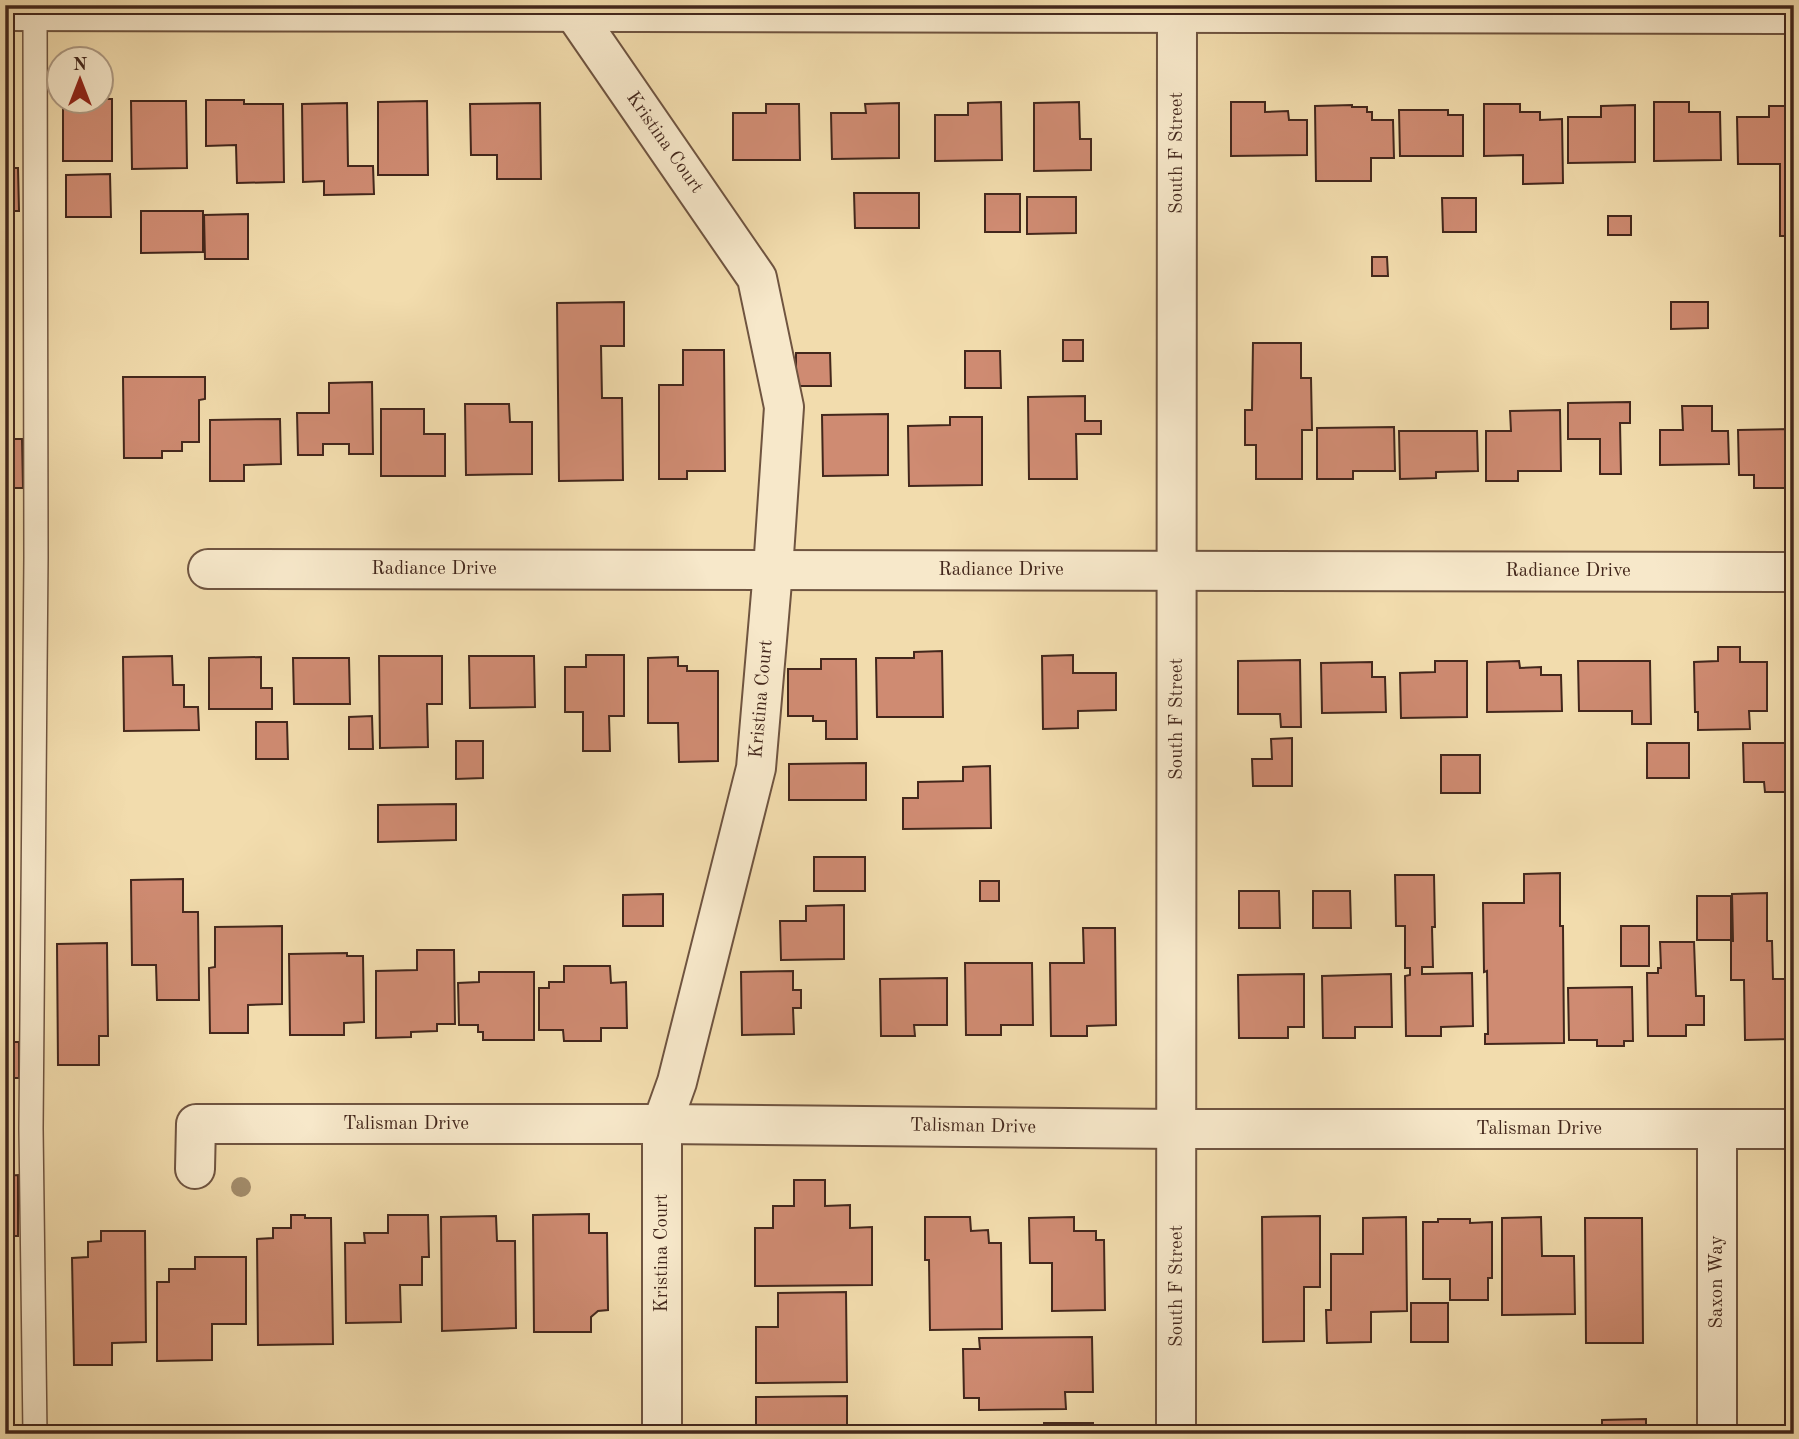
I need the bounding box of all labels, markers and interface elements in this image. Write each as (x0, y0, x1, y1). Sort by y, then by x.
north arrow (46, 46, 116, 116)
text: N (73, 56, 88, 75)
street label: Kristina Court (622, 89, 706, 197)
street label: South F Street (1168, 92, 1187, 214)
street label: Radiance Drive (371, 560, 497, 579)
street label: Radiance Drive (938, 561, 1064, 580)
street label: Radiance Drive (1505, 562, 1631, 581)
street label: Kristina Court (747, 639, 777, 759)
street label: South F Street (1168, 658, 1187, 780)
street label: Talisman Drive (343, 1115, 469, 1134)
street label: Talisman Drive (910, 1116, 1036, 1138)
street label: Talisman Drive (1476, 1120, 1602, 1139)
street label: Kristina Court (653, 1193, 672, 1313)
street label: South F Street (1168, 1225, 1187, 1347)
street label: Saxon Way (1708, 1235, 1727, 1329)

